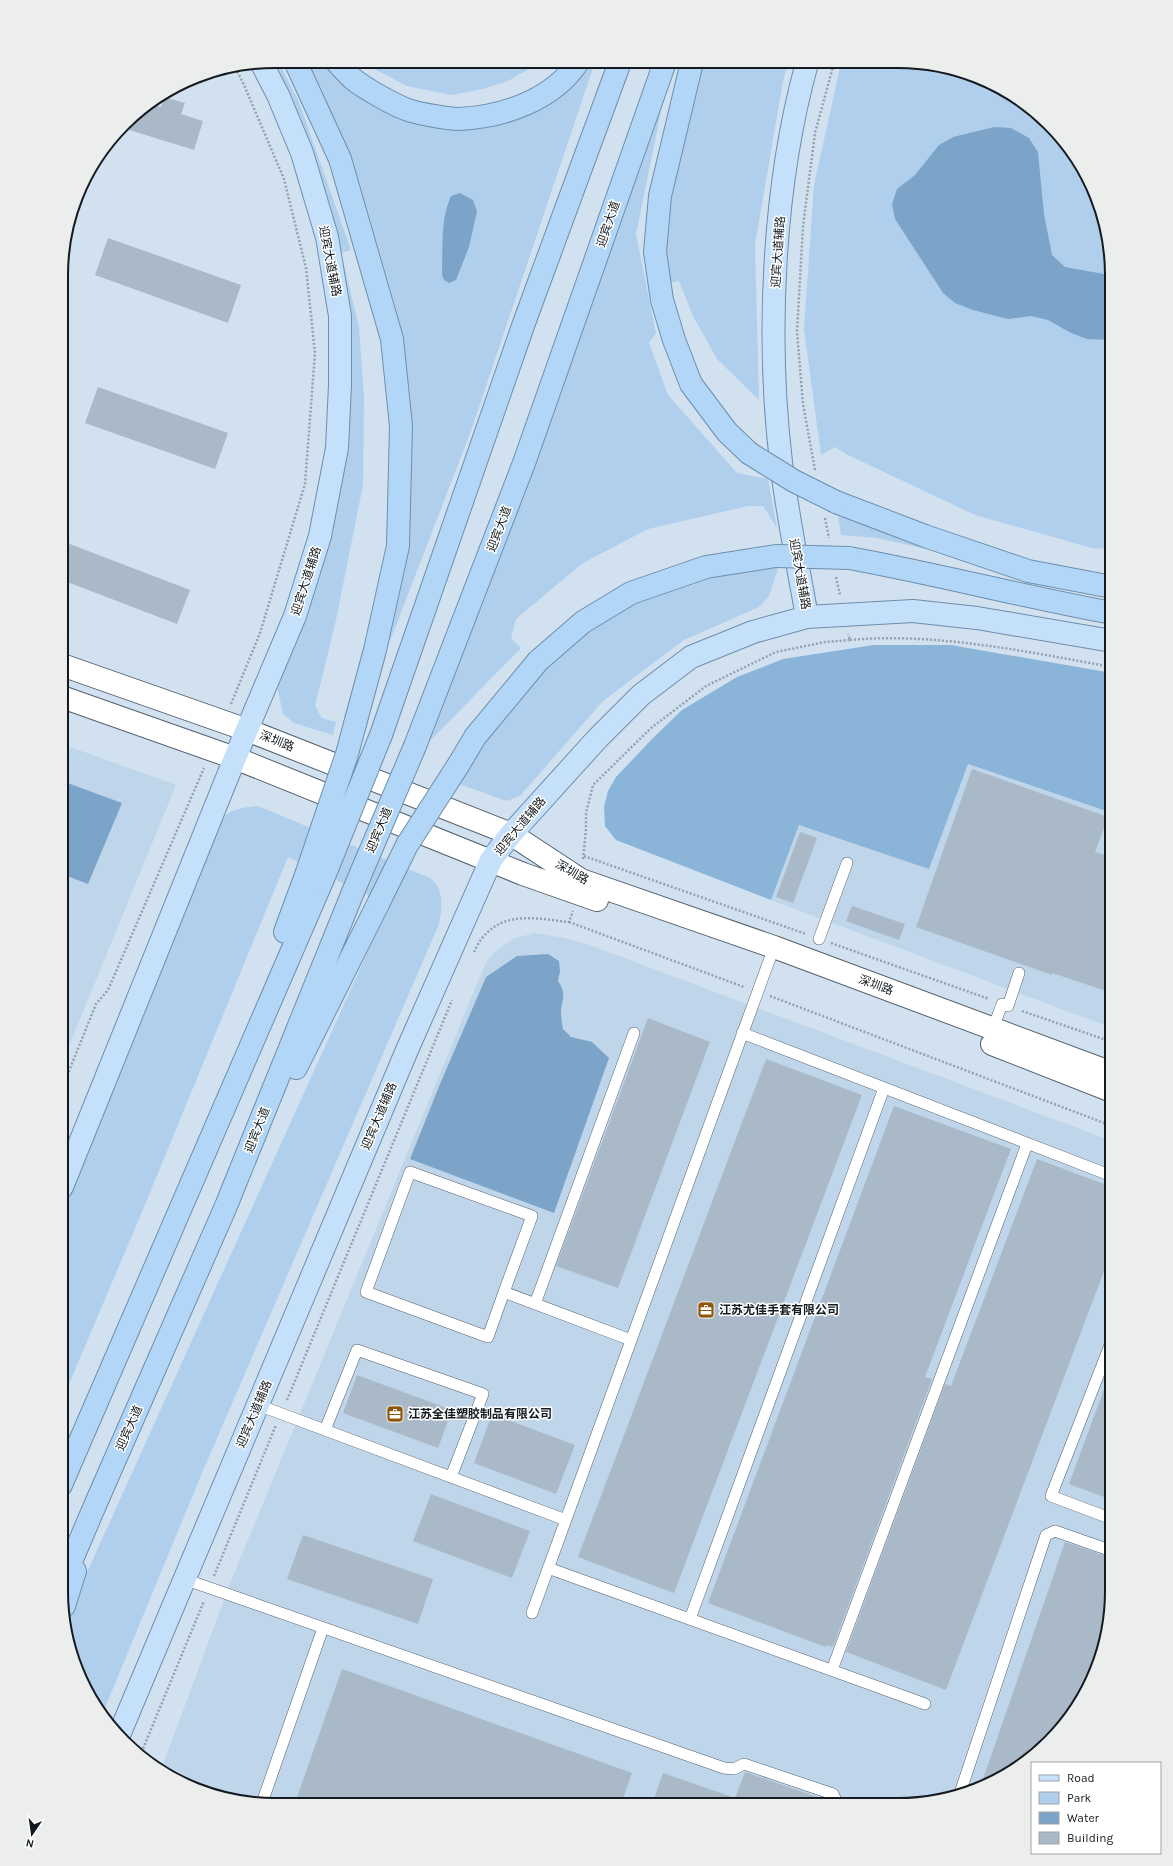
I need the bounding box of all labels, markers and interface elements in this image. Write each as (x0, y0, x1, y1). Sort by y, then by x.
street label: 迎宾大道 (594, 199, 622, 249)
street label: 迎宾大道辅路 (769, 216, 787, 288)
street label: 迎宾大道辅路 (316, 224, 344, 298)
street label: 迎宾大道 (484, 504, 514, 554)
street label: 迎宾大道辅路 (787, 537, 813, 611)
street label: 迎宾大道辅路 (288, 545, 324, 617)
street label: 深圳路 (258, 728, 296, 754)
street label: 迎宾大道辅路 (491, 794, 549, 858)
street label: 迎宾大道 (363, 805, 395, 855)
street label: 深圳路 (553, 857, 591, 887)
street label: 深圳路 (857, 972, 895, 998)
street label: 迎宾大道辅路 (358, 1080, 400, 1152)
street label: 迎宾大道 (242, 1105, 272, 1155)
office icon: 江苏尤佳手套有限公司 (696, 1300, 716, 1320)
place label: 江苏尤佳手套有限公司 (719, 1303, 839, 1317)
street label: 迎宾大道辅路 (233, 1378, 275, 1450)
street label: 迎宾大道 (113, 1403, 145, 1453)
office icon: 江苏全佳塑胶制品有限公司 (385, 1404, 405, 1424)
place label: 江苏全佳塑胶制品有限公司 (408, 1407, 552, 1421)
legend (1031, 1762, 1161, 1854)
text: Road (1067, 1771, 1095, 1785)
text: Park (1067, 1791, 1092, 1805)
text: Water (1067, 1811, 1100, 1825)
north arrow (12, 1814, 52, 1854)
text: Building (1067, 1831, 1114, 1845)
text: N (25, 1836, 35, 1850)

